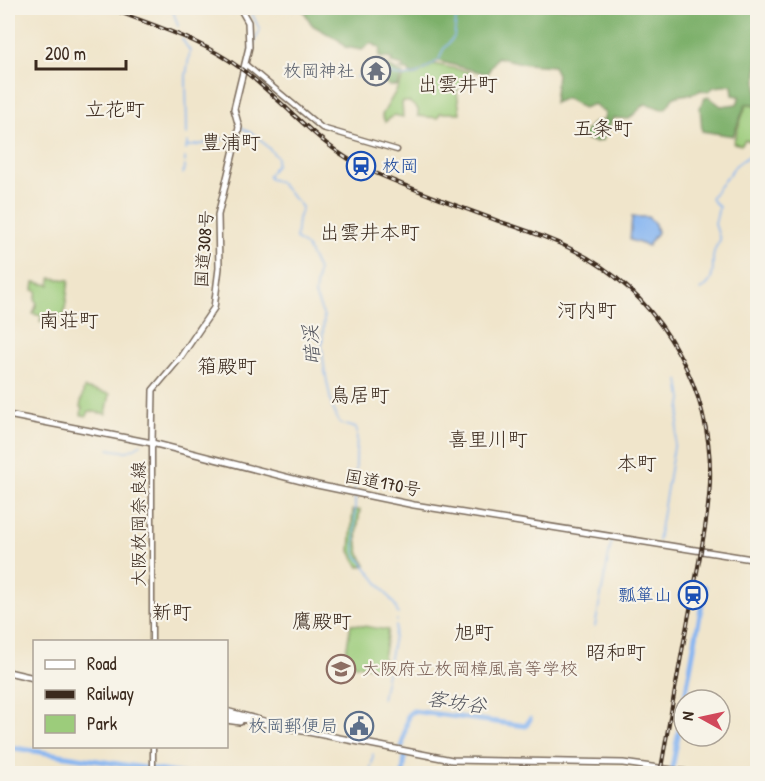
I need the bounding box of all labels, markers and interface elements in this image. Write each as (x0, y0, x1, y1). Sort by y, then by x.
scale bar (36, 33, 126, 71)
text: 200 m (45, 41, 86, 66)
temple icon: 枚岡神社 (360, 55, 392, 87)
place label: 枚岡神社 (283, 58, 355, 83)
district label: 出雲井町 (418, 70, 498, 97)
district label: 立花町 (85, 95, 145, 122)
district label: 五条町 (573, 114, 633, 141)
district label: 豊浦町 (201, 128, 261, 155)
station icon: 枚岡 (345, 150, 377, 182)
place label: 枚岡 (382, 153, 418, 178)
street label: 国道308号 (188, 209, 219, 289)
district label: 出雲井本町 (320, 218, 420, 245)
district label: 河内町 (557, 296, 617, 323)
district label: 南荘町 (39, 306, 99, 333)
water label: 暗渓 (296, 323, 325, 366)
district label: 箱殿町 (197, 352, 257, 379)
district label: 鳥居町 (330, 381, 390, 408)
district label: 喜里川町 (448, 425, 528, 452)
district label: 本町 (617, 449, 657, 476)
street label: 大阪枚岡奈良線 (126, 461, 151, 587)
street label: 国道170号 (343, 463, 424, 502)
station icon: 瓢箪山 (677, 579, 709, 611)
place label: 瓢箪山 (618, 582, 672, 607)
district label: 新町 (152, 598, 192, 625)
district label: 鷹殿町 (292, 607, 352, 634)
district label: 旭町 (454, 618, 494, 645)
district label: 昭和町 (586, 638, 646, 665)
legend (33, 640, 228, 748)
text: Road (87, 651, 117, 676)
school or university icon: 大阪府立枚岡樟風高等学校 (325, 653, 357, 685)
place label: 大阪府立枚岡樟風高等学校 (362, 656, 578, 681)
text: Railway (87, 681, 134, 706)
water label: 客坊谷 (425, 684, 490, 719)
north arrow (672, 688, 732, 748)
public building icon: 枚岡郵便局 (343, 710, 375, 742)
text: N (676, 710, 699, 722)
text: Park (87, 711, 118, 736)
place label: 枚岡郵便局 (248, 713, 338, 738)

